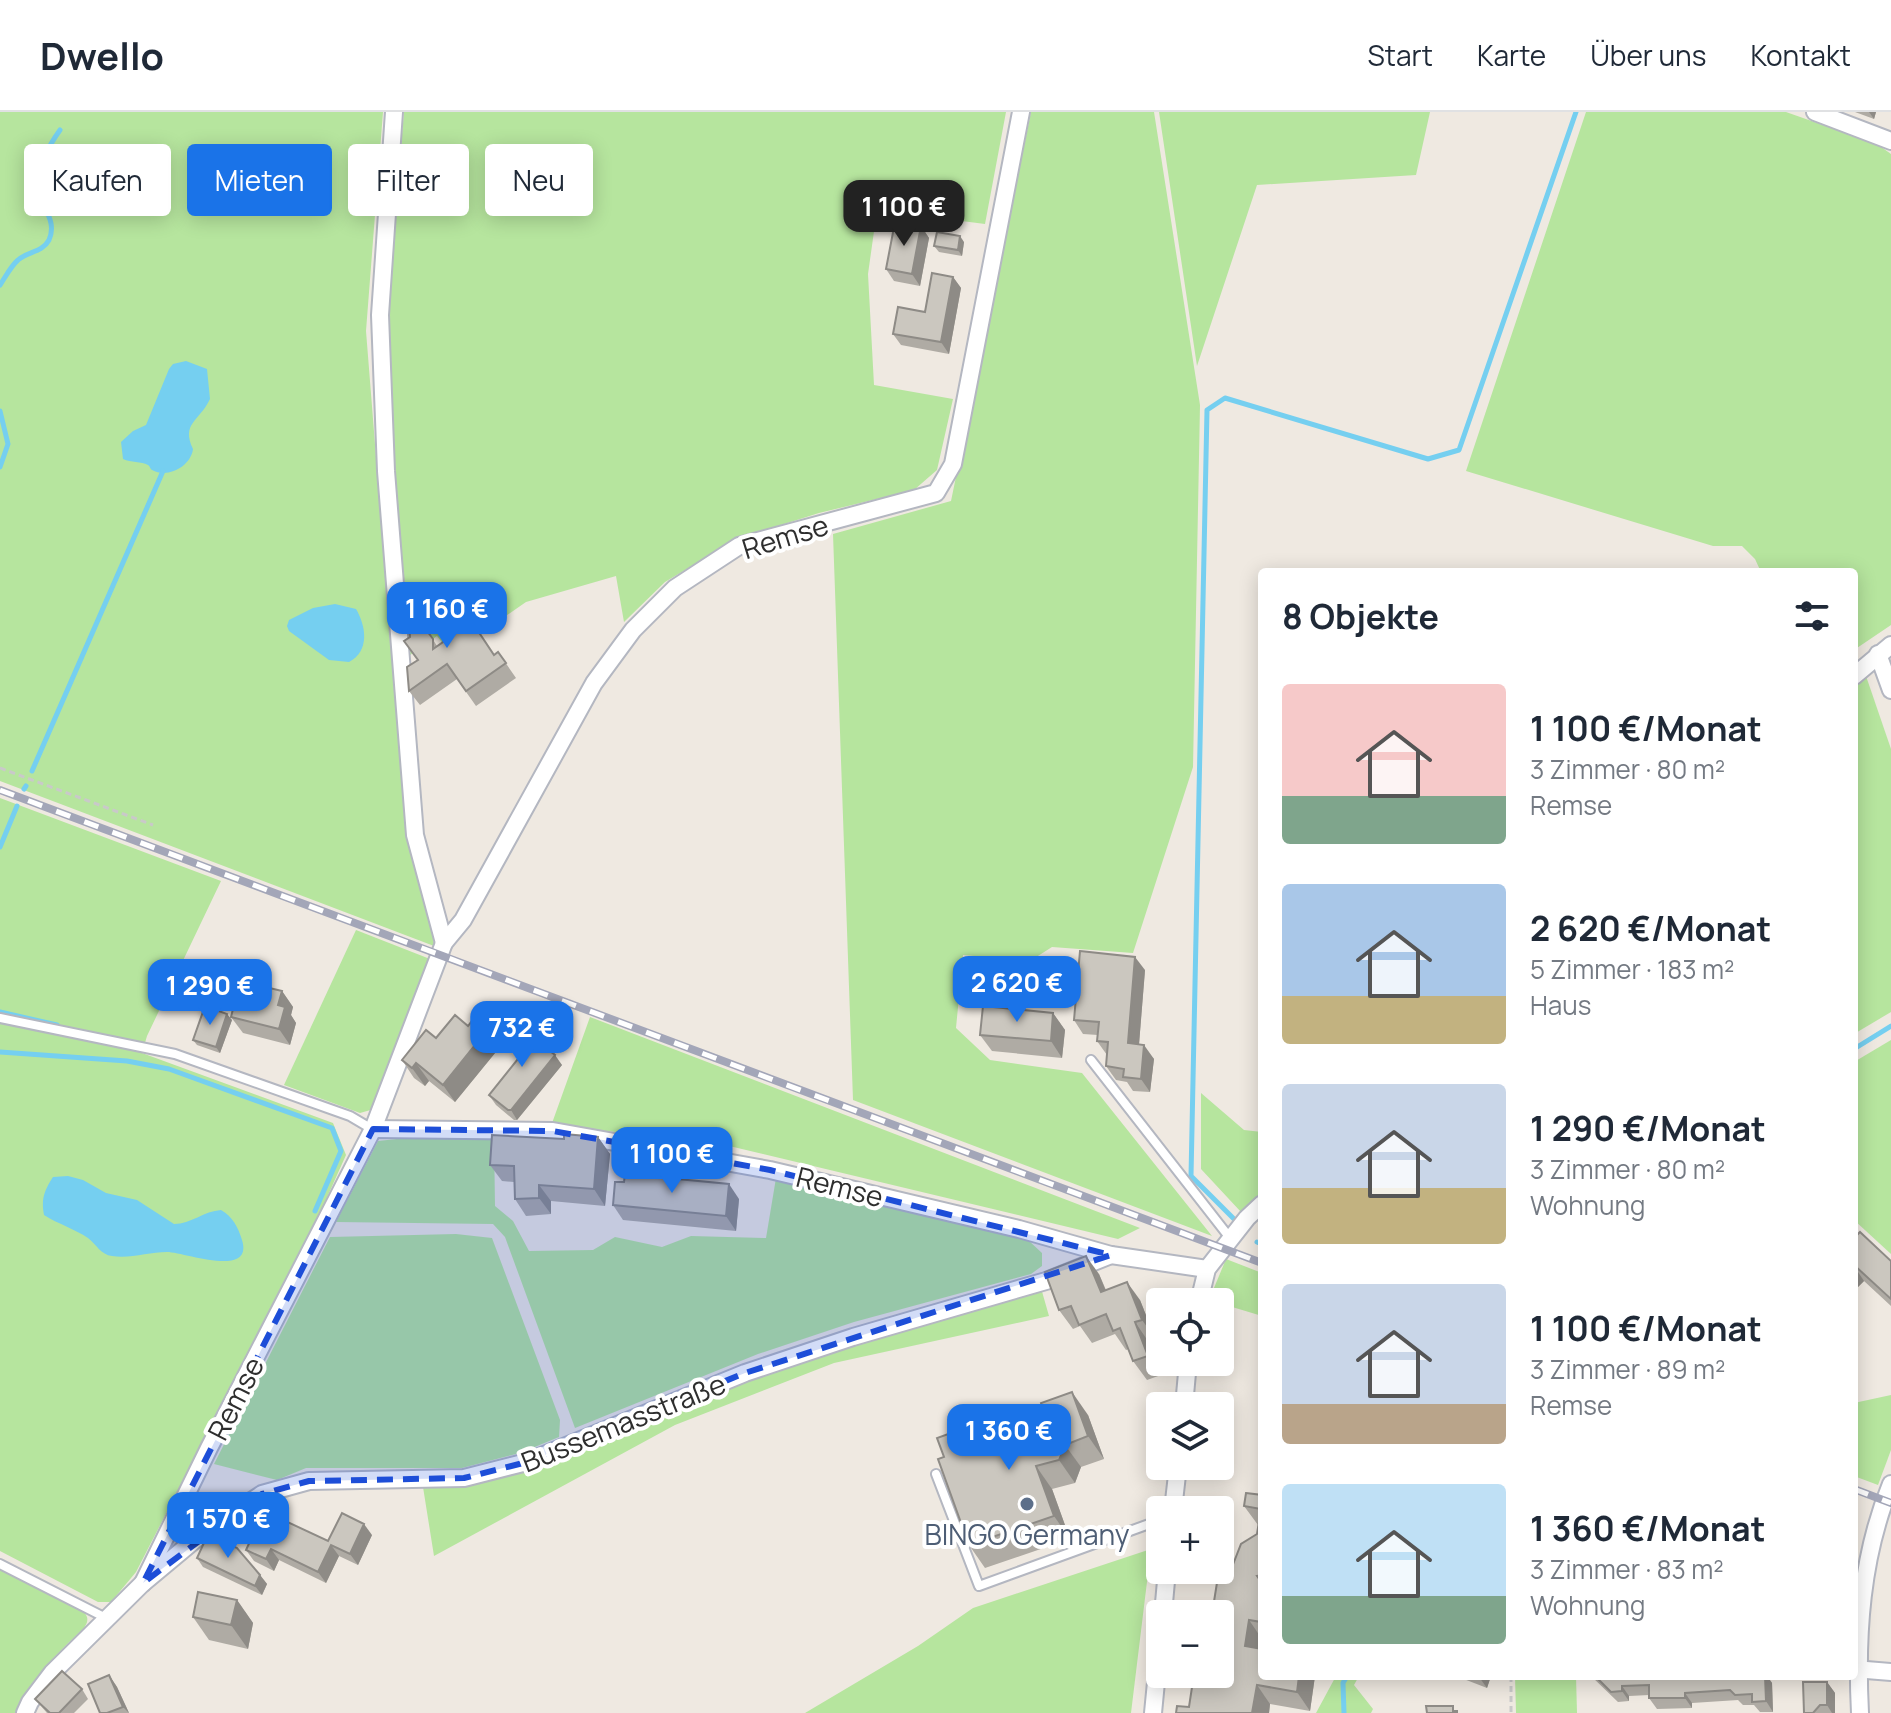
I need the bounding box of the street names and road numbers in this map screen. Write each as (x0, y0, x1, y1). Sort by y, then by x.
street label: Remse (737, 505, 833, 567)
street label: Remse (793, 1157, 887, 1215)
street label: Remse (198, 1350, 272, 1446)
street label: Bussemasstraße (515, 1364, 731, 1480)

